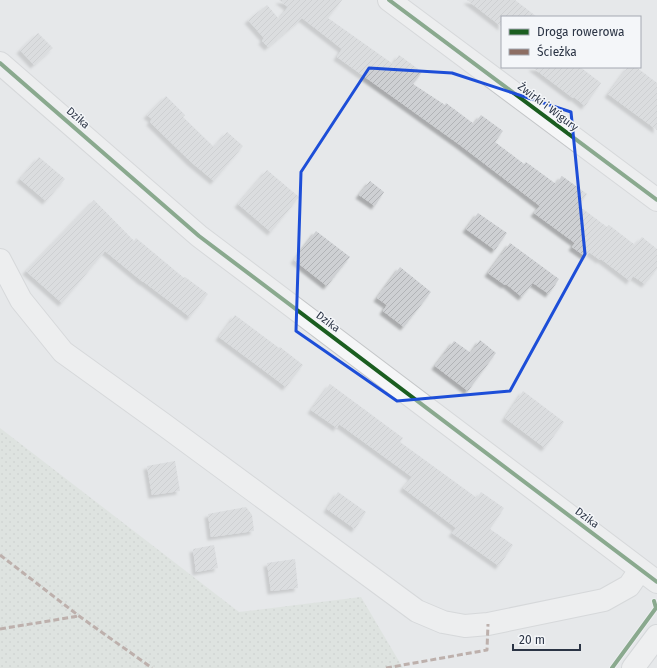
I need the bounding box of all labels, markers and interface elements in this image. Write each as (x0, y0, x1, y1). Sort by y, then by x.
legend (501, 16, 641, 68)
text: Droga rowerowa (537, 25, 624, 39)
text: Ścieżka (537, 44, 577, 59)
street label: Żwirki i Wigury (515, 79, 582, 134)
street label: Dzika (64, 104, 92, 132)
street label: Dzika (314, 309, 342, 335)
street label: Dzika (573, 505, 601, 531)
scale bar (513, 626, 580, 652)
text: 20 m (519, 633, 545, 647)

